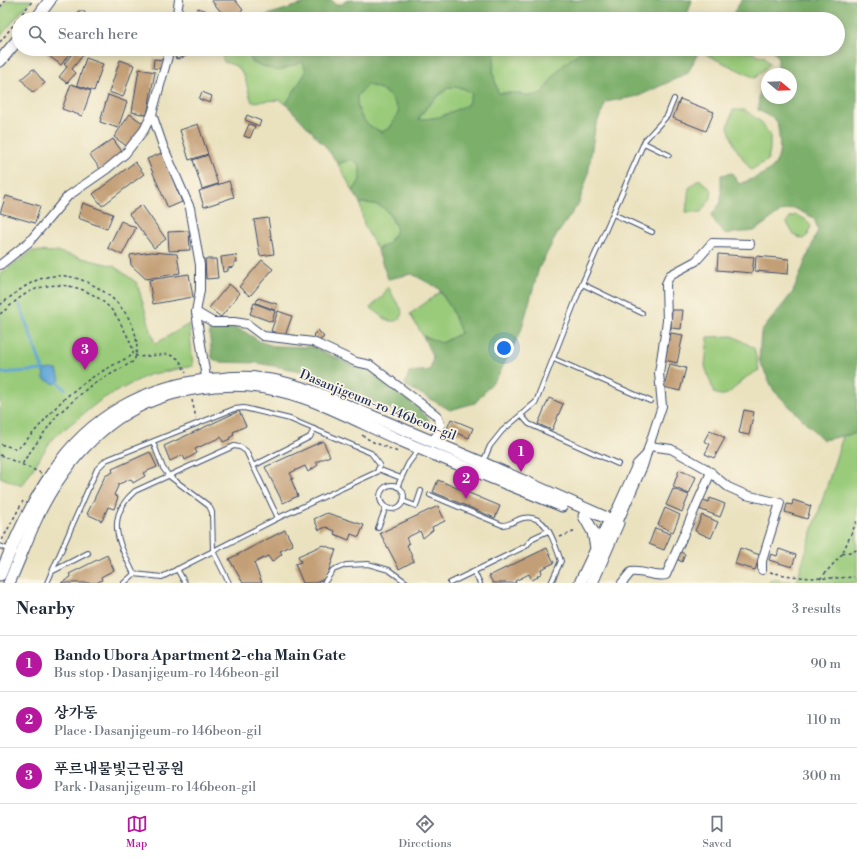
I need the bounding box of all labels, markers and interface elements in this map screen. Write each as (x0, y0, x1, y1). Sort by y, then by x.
search box (12, 12, 845, 56)
icon: search (26, 23, 48, 45)
text: Search here (58, 25, 138, 44)
north arrow (761, 68, 797, 104)
pin: 3 (72, 337, 98, 370)
your location (494, 338, 514, 358)
street label: Dasanjigeum-ro 146beon-gil (297, 366, 459, 444)
pin: 1 (508, 439, 534, 472)
pin: 2 (453, 466, 479, 499)
text: Nearby (16, 598, 75, 620)
text: 3 results (792, 601, 841, 617)
text: Bando Ubora Apartment 2-cha Main Gate (54, 646, 346, 665)
text: 1 (26, 656, 32, 672)
text: 90 m (810, 656, 841, 672)
text: Bus stop · Dasanjigeum-ro 146beon-gil (54, 665, 279, 681)
text: 상가동 (54, 704, 97, 723)
text: 2 (25, 712, 33, 728)
text: 110 m (807, 712, 841, 728)
text: Place · Dasanjigeum-ro 146beon-gil (54, 723, 262, 739)
text: 푸르내물빛근린공원 (54, 760, 184, 779)
text: 3 (25, 768, 33, 784)
text: 300 m (803, 768, 841, 784)
text: Park · Dasanjigeum-ro 146beon-gil (54, 779, 256, 795)
tab: Map (126, 813, 148, 851)
tab: Directions (399, 813, 452, 851)
tab: Saved (703, 813, 731, 851)

